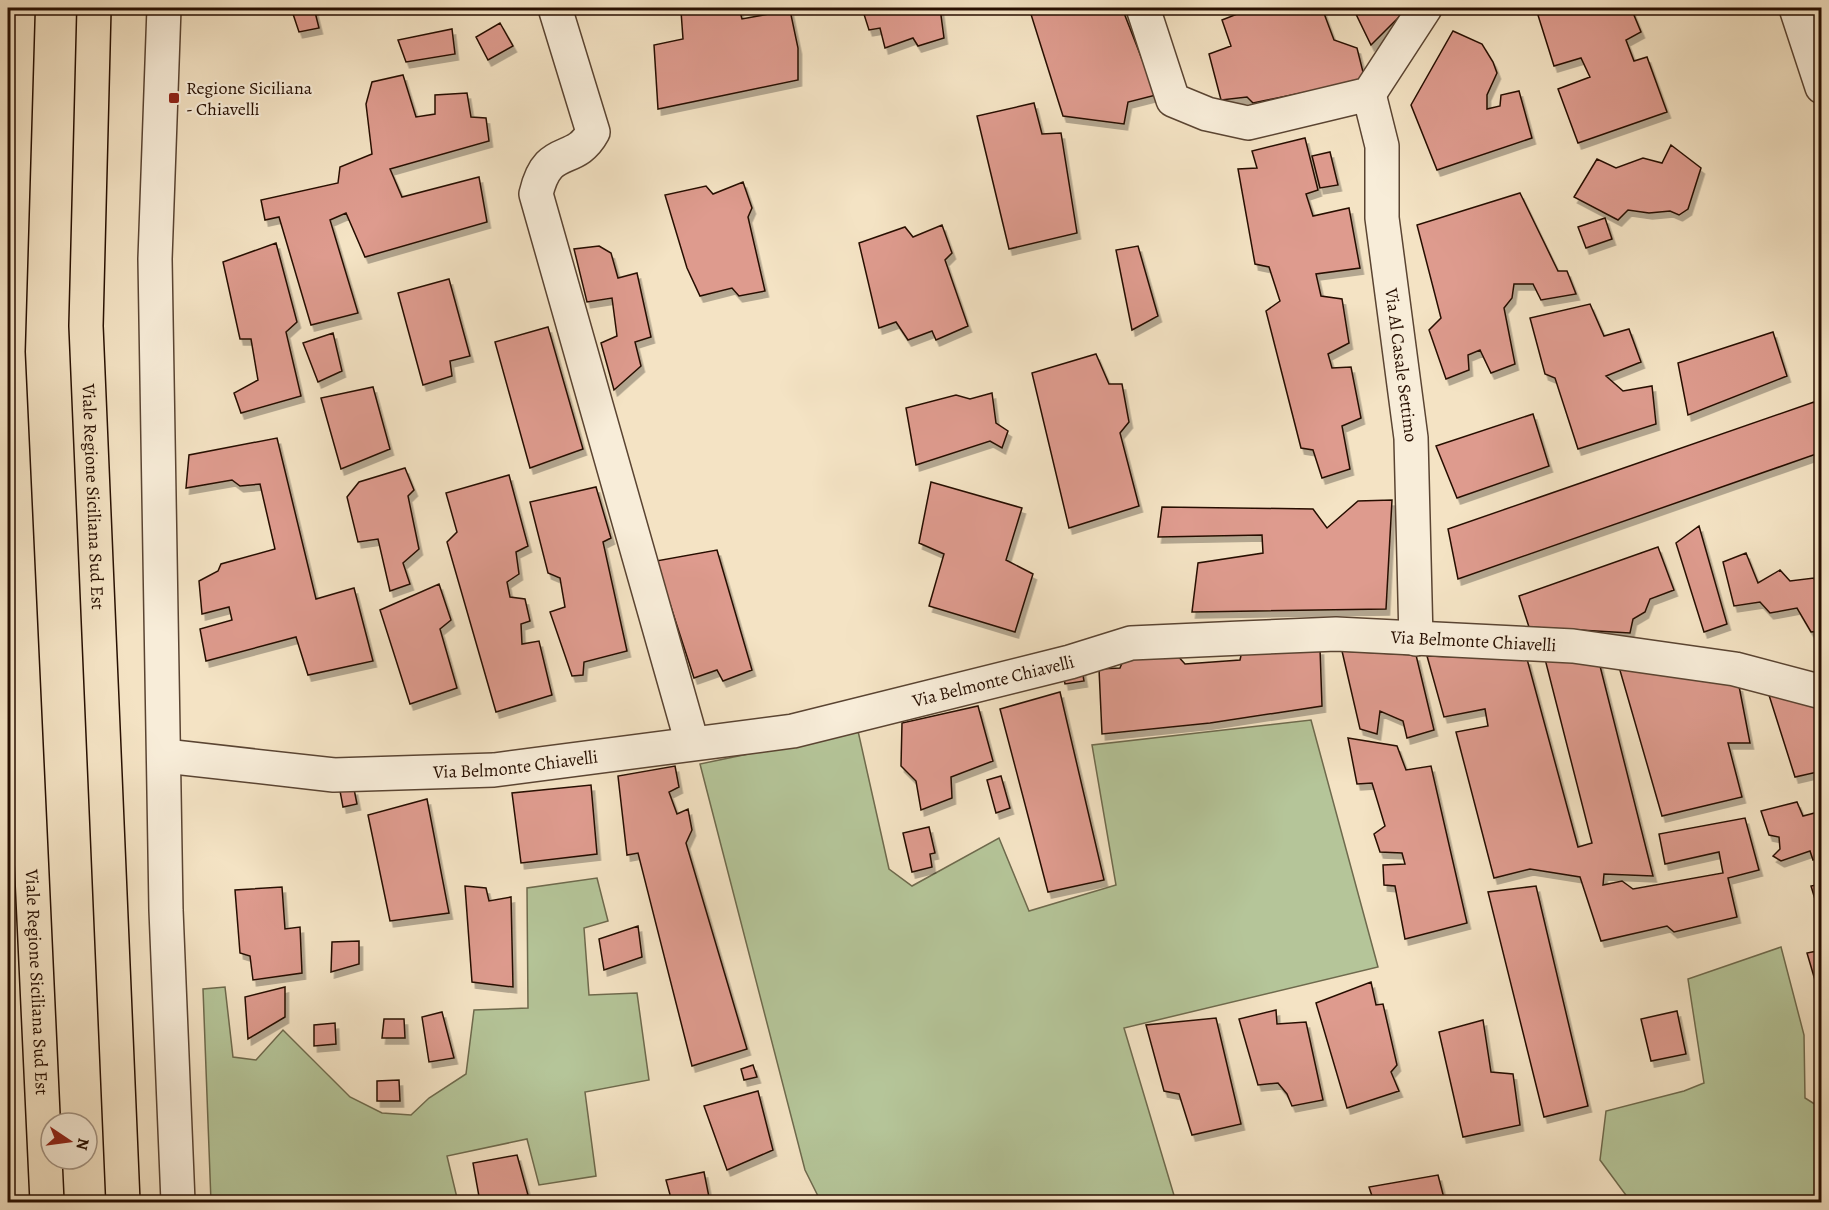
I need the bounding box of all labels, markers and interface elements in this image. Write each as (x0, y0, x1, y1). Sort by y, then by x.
place label: Regione Siciliana - Chiavelli (186, 76, 313, 121)
marker: Regione Siciliana - Chiavelli (167, 91, 181, 105)
street label: Via Al Casale Settimo (1379, 286, 1423, 444)
street label: Viale Regione Siciliana Sud Est (76, 382, 110, 610)
street label: Via Belmonte Chiavelli (1389, 625, 1557, 657)
street label: Via Belmonte Chiavelli (909, 649, 1077, 713)
street label: Via Belmonte Chiavelli (432, 745, 599, 784)
street label: Viale Regione Siciliana Sud Est (20, 868, 54, 1096)
north arrow (39, 1111, 99, 1171)
text: N (71, 1136, 95, 1153)

